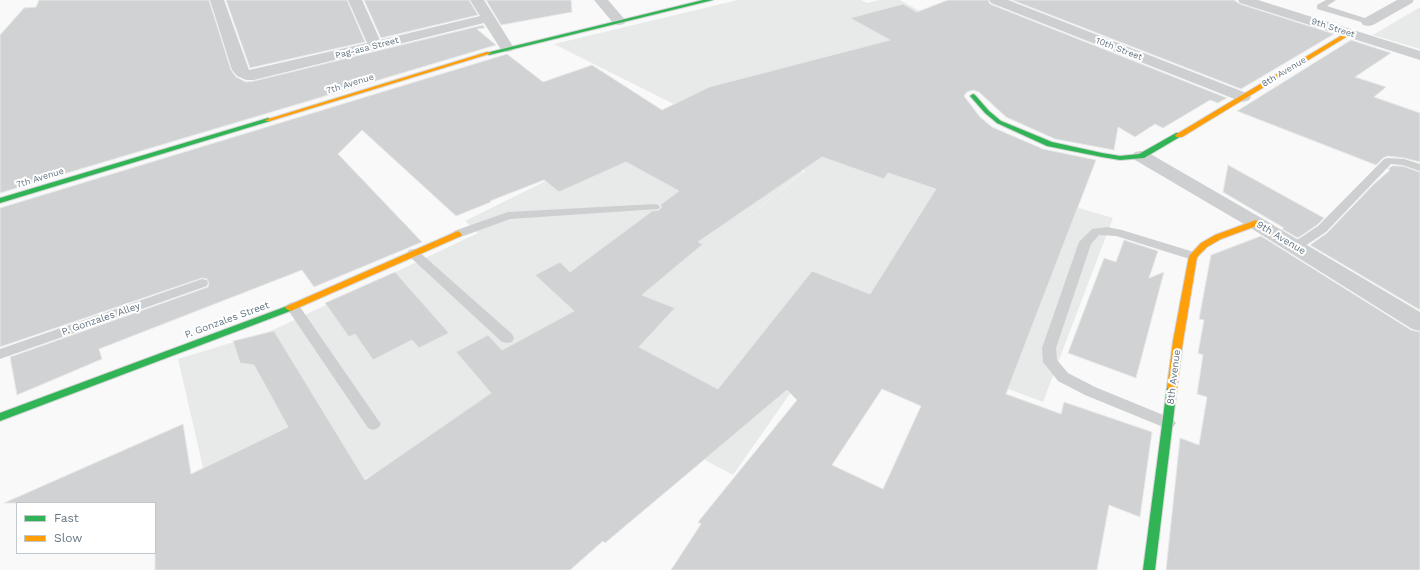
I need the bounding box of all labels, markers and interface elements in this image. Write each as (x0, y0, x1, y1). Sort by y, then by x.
street label: 9th Street (1310, 16, 1356, 40)
street label: Pag-asa Street (334, 35, 400, 61)
street label: 10th Street (1094, 35, 1144, 63)
street label: 8th Avenue (1260, 55, 1308, 89)
street label: 7th Avenue (325, 72, 375, 96)
street label: 7th Avenue (15, 166, 65, 190)
street label: 9th Avenue (1254, 219, 1308, 257)
street label: P. Gonzales Street (183, 299, 271, 341)
street label: P. Gonzales Alley (60, 300, 142, 338)
street label: 8th Avenue (1165, 349, 1183, 405)
legend (16, 502, 156, 554)
text: Fast (54, 511, 79, 525)
text: Slow (54, 531, 82, 545)

